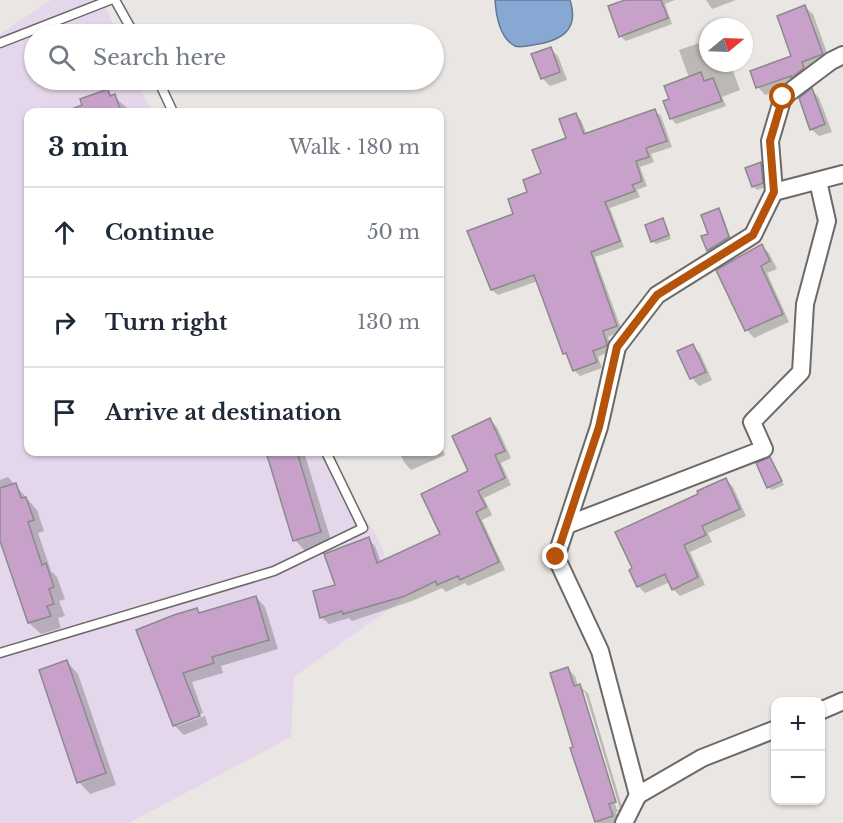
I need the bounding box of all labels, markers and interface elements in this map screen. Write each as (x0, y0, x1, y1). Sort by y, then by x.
north arrow (699, 18, 753, 72)
search box (24, 24, 444, 90)
icon: search (45, 41, 78, 74)
text: Search here (93, 44, 226, 71)
route start (769, 83, 795, 109)
text: 3 min (48, 131, 129, 163)
text: Walk · 180 m (289, 135, 420, 159)
icon: ahead (48, 216, 81, 249)
text: Continue (105, 219, 214, 246)
text: 50 m (367, 220, 420, 244)
icon: right (48, 306, 81, 339)
text: Turn right (105, 309, 227, 336)
text: 130 m (357, 310, 420, 334)
icon: arrive (48, 396, 81, 429)
text: Arrive at destination (105, 399, 342, 426)
route end (542, 543, 568, 569)
map controls (771, 697, 825, 805)
button: + (771, 697, 825, 751)
button: − (771, 751, 825, 805)

